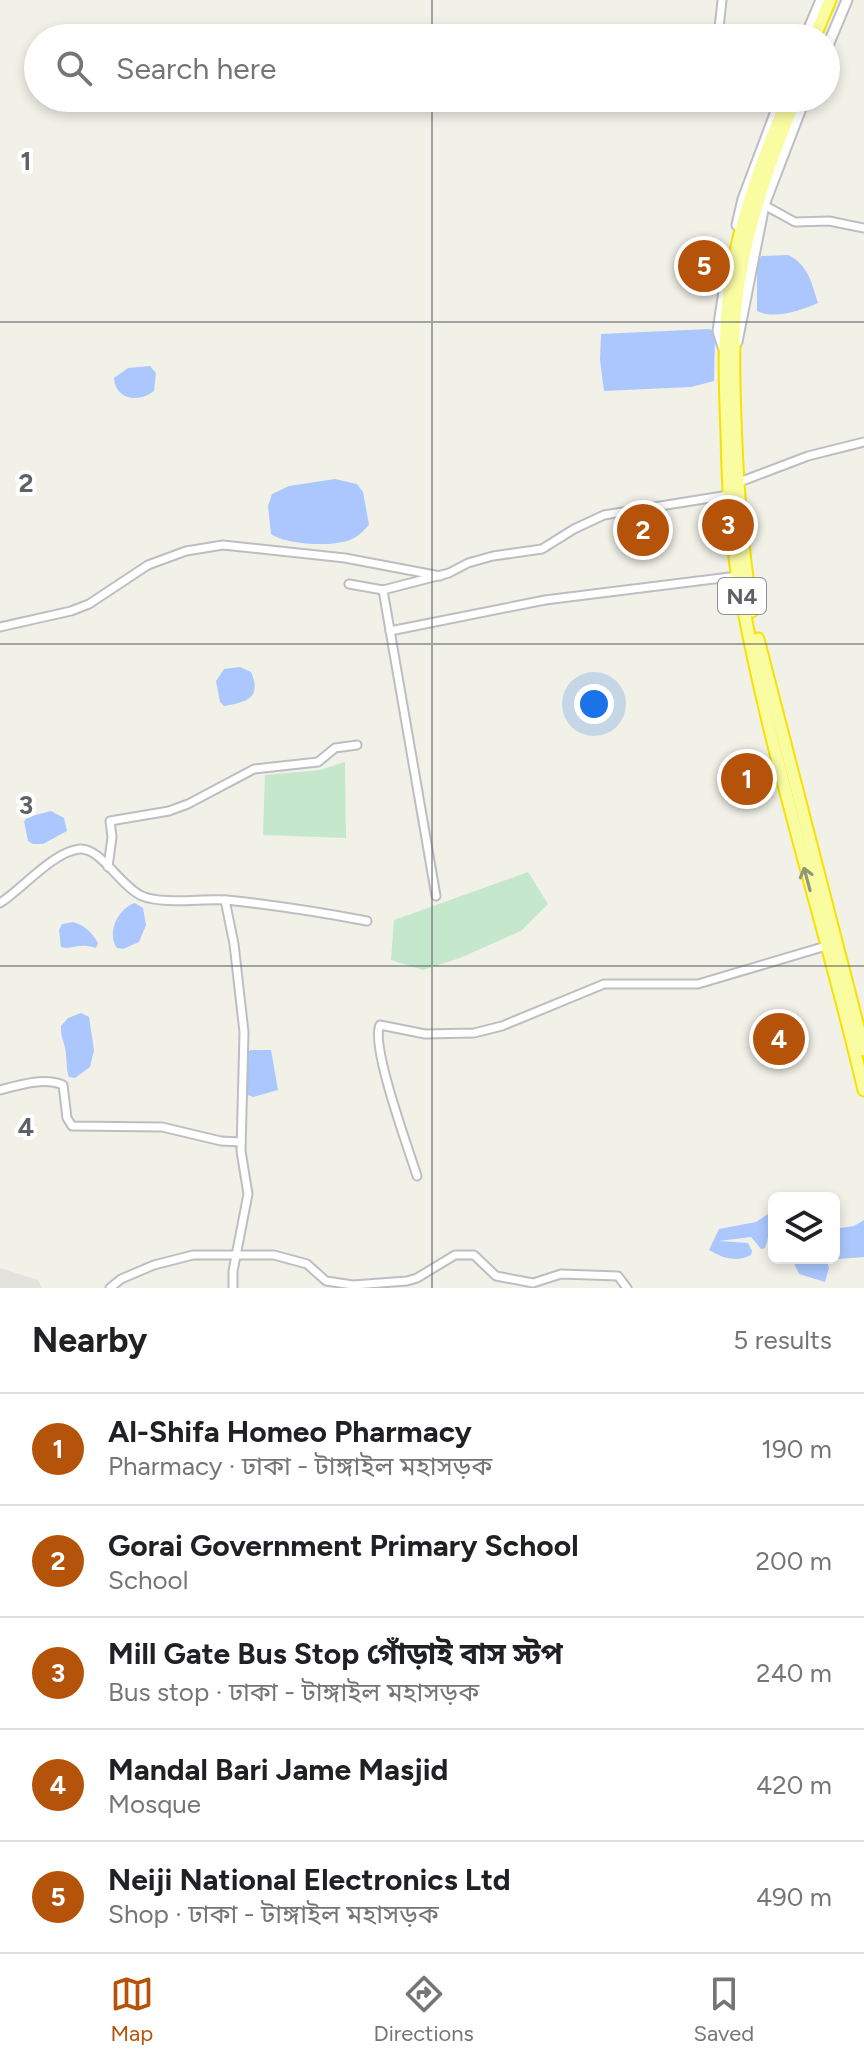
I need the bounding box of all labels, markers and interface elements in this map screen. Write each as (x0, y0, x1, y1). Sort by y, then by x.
search box (24, 24, 840, 112)
icon: search (52, 46, 96, 90)
text: Search here (116, 50, 276, 87)
text: 1 (21, 145, 31, 177)
pin: 5 (678, 236, 730, 296)
text: 2 (18, 467, 34, 499)
pin: 3 (702, 495, 754, 555)
pin: 2 (617, 500, 669, 560)
road number: N4 (718, 578, 766, 614)
your location (574, 684, 614, 724)
pin: 1 (721, 749, 773, 809)
text: 3 (19, 789, 33, 821)
one-way arrow (799, 867, 814, 893)
pin: 4 (753, 1009, 805, 1069)
text: 4 (18, 1111, 34, 1143)
map controls (768, 1192, 840, 1264)
button: layers (768, 1192, 840, 1264)
text: Nearby (32, 1320, 147, 1361)
text: 5 results (733, 1324, 832, 1356)
text: Al-Shifa Homeo Pharmacy (108, 1413, 472, 1450)
text: 1 (53, 1433, 63, 1465)
text: 190 m (761, 1433, 832, 1465)
text: Pharmacy · ঢাকা - টাঙ্গাইল মহাসড়ক (108, 1450, 492, 1482)
text: Gorai Government Primary School (108, 1527, 579, 1564)
text: 2 (50, 1545, 66, 1577)
text: 200 m (756, 1545, 832, 1577)
text: School (108, 1564, 188, 1596)
text: Mill Gate Bus Stop গোঁড়াই বাস স্টপ (108, 1635, 563, 1672)
text: 3 (51, 1657, 65, 1689)
text: 240 m (756, 1657, 832, 1689)
text: Bus stop · ঢাকা - টাঙ্গাইল মহাসড়ক (108, 1676, 479, 1708)
text: Mandal Bari Jame Masjid (108, 1751, 448, 1788)
text: 4 (50, 1769, 66, 1801)
text: 420 m (756, 1769, 832, 1801)
text: Mosque (108, 1788, 201, 1820)
text: Neiji National Electronics Ltd (108, 1861, 511, 1898)
text: 5 (50, 1881, 66, 1913)
text: 490 m (756, 1881, 832, 1913)
text: Shop · ঢাকা - টাঙ্গাইল মহাসড়ক (108, 1898, 439, 1930)
tab: Map (110, 1972, 154, 2047)
tab: Directions (374, 1972, 474, 2047)
tab: Saved (693, 1972, 754, 2047)

